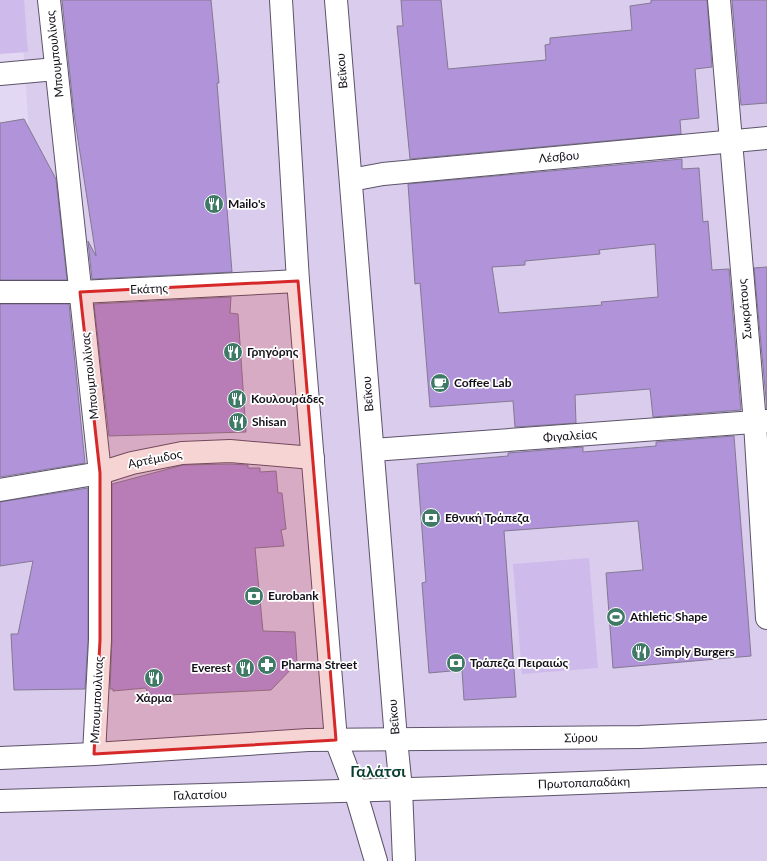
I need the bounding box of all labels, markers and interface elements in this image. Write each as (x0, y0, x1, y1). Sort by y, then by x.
street label: Μπουμπουλίνας (42, 9, 67, 98)
street label: Βεΐκου (332, 53, 351, 89)
street label: Λέσβου (538, 147, 580, 166)
restaurant icon: Mailo's (203, 193, 225, 215)
place label: Mailo's (228, 196, 266, 211)
street label: Σωκράτους (734, 278, 755, 340)
street label: Εκάτης (130, 280, 169, 297)
street label: Μπουμπουλίνας (77, 331, 102, 420)
restaurant icon: Γρηγόρης (222, 341, 244, 363)
place label: Γρηγόρης (247, 344, 299, 359)
cafe icon: Coffee Lab (429, 372, 451, 394)
place label: Coffee Lab (454, 375, 512, 390)
street label: Βεΐκου (358, 376, 377, 412)
restaurant icon: Κουλουράδες (226, 388, 248, 410)
place label: Κουλουράδες (251, 391, 324, 406)
restaurant icon: Shisan (227, 411, 249, 433)
place label: Shisan (252, 414, 287, 429)
street label: Φιγαλείας (542, 426, 598, 445)
street label: Αρτέμιδος (127, 446, 184, 471)
bank icon: Εθνική Τράπεζα (420, 507, 442, 529)
place label: Εθνική Τράπεζα (445, 510, 530, 525)
bank icon: Eurobank (243, 585, 265, 607)
place label: Eurobank (268, 588, 319, 603)
sports icon: Athletic Shape (605, 606, 627, 628)
place label: Athletic Shape (629, 609, 708, 624)
restaurant icon: Simply Burgers (630, 641, 652, 663)
place label: Simply Burgers (655, 644, 735, 659)
bank icon: Τράπεζα Πειραιώς (445, 652, 467, 674)
pharmacy icon: Pharma Street (256, 654, 278, 676)
place label: Τράπεζα Πειραιώς (470, 655, 568, 670)
street label: Μπουμπουλίνας (87, 656, 106, 744)
restaurant icon: Everest (234, 657, 256, 679)
place label: Pharma Street (281, 657, 358, 672)
place label: Everest (191, 660, 232, 675)
restaurant icon: Χάρμα (143, 667, 165, 689)
place label: Χάρμα (136, 690, 173, 705)
street label: Βεΐκου (384, 699, 403, 735)
street label: Σύρου (564, 730, 598, 745)
district label: Γαλάτσι (350, 761, 406, 780)
street label: Πρωτοπαπαδάκη (538, 773, 630, 792)
street label: Γαλατσίου (173, 786, 227, 803)

